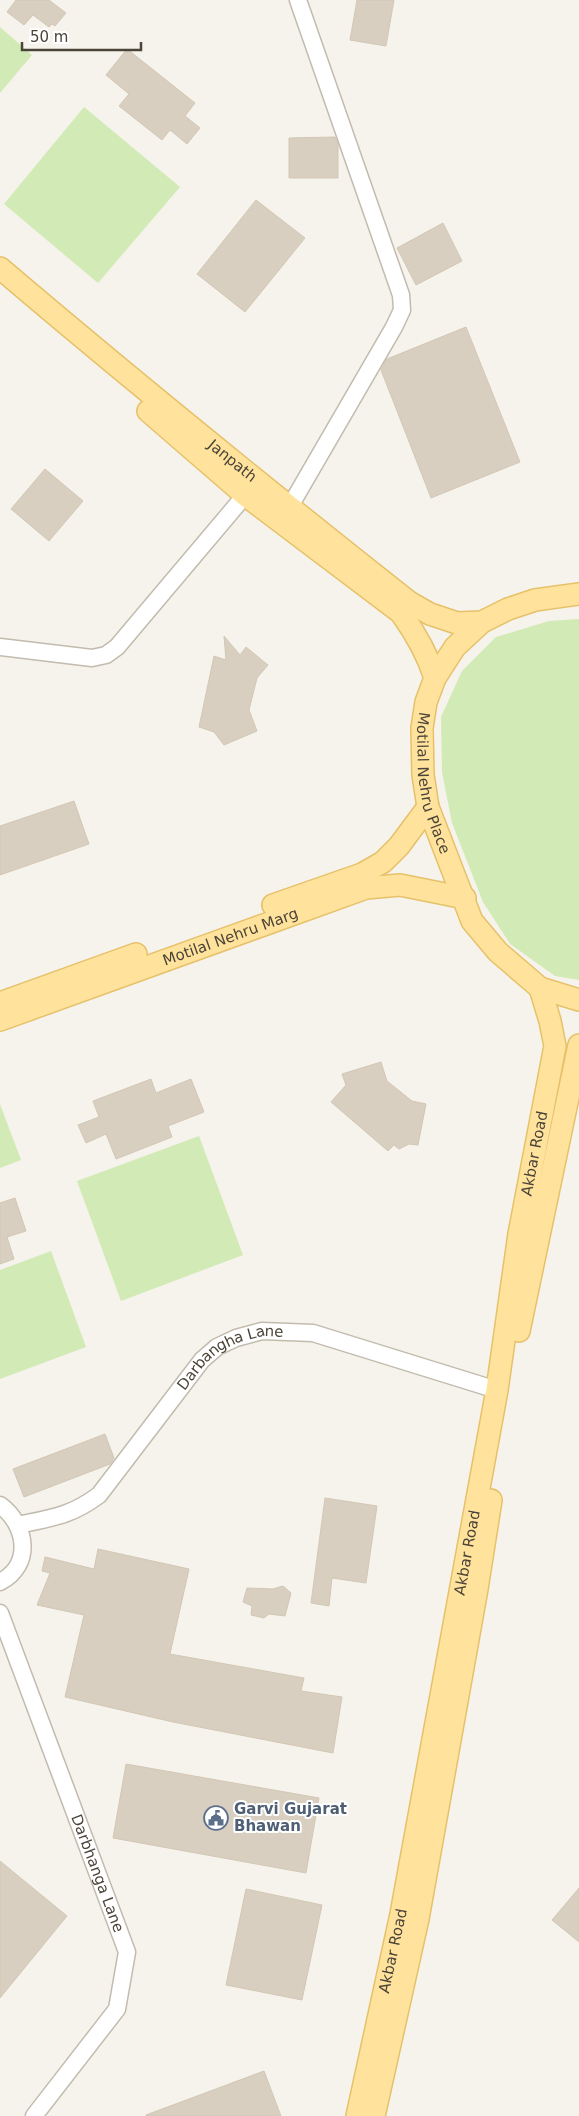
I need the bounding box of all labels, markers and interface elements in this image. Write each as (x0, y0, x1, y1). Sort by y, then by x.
scale bar (22, 20, 141, 52)
text: 50 m (30, 28, 68, 46)
street label: Janpath (204, 435, 260, 486)
street label: Motilal Nehru Place (413, 711, 454, 856)
street label: Motilal Nehru Marg (160, 904, 301, 970)
street label: Akbar Road (517, 1109, 551, 1198)
street label: Darbangha Lane (173, 1322, 284, 1394)
street label: Akbar Road (451, 1509, 484, 1597)
place label: Garvi Gujarat Bhawan (234, 1800, 347, 1835)
public building icon: Garvi Gujarat Bhawan (203, 1805, 229, 1831)
street label: Darbhanga Lane (67, 1812, 128, 1935)
street label: Akbar Road (375, 1907, 411, 1995)

